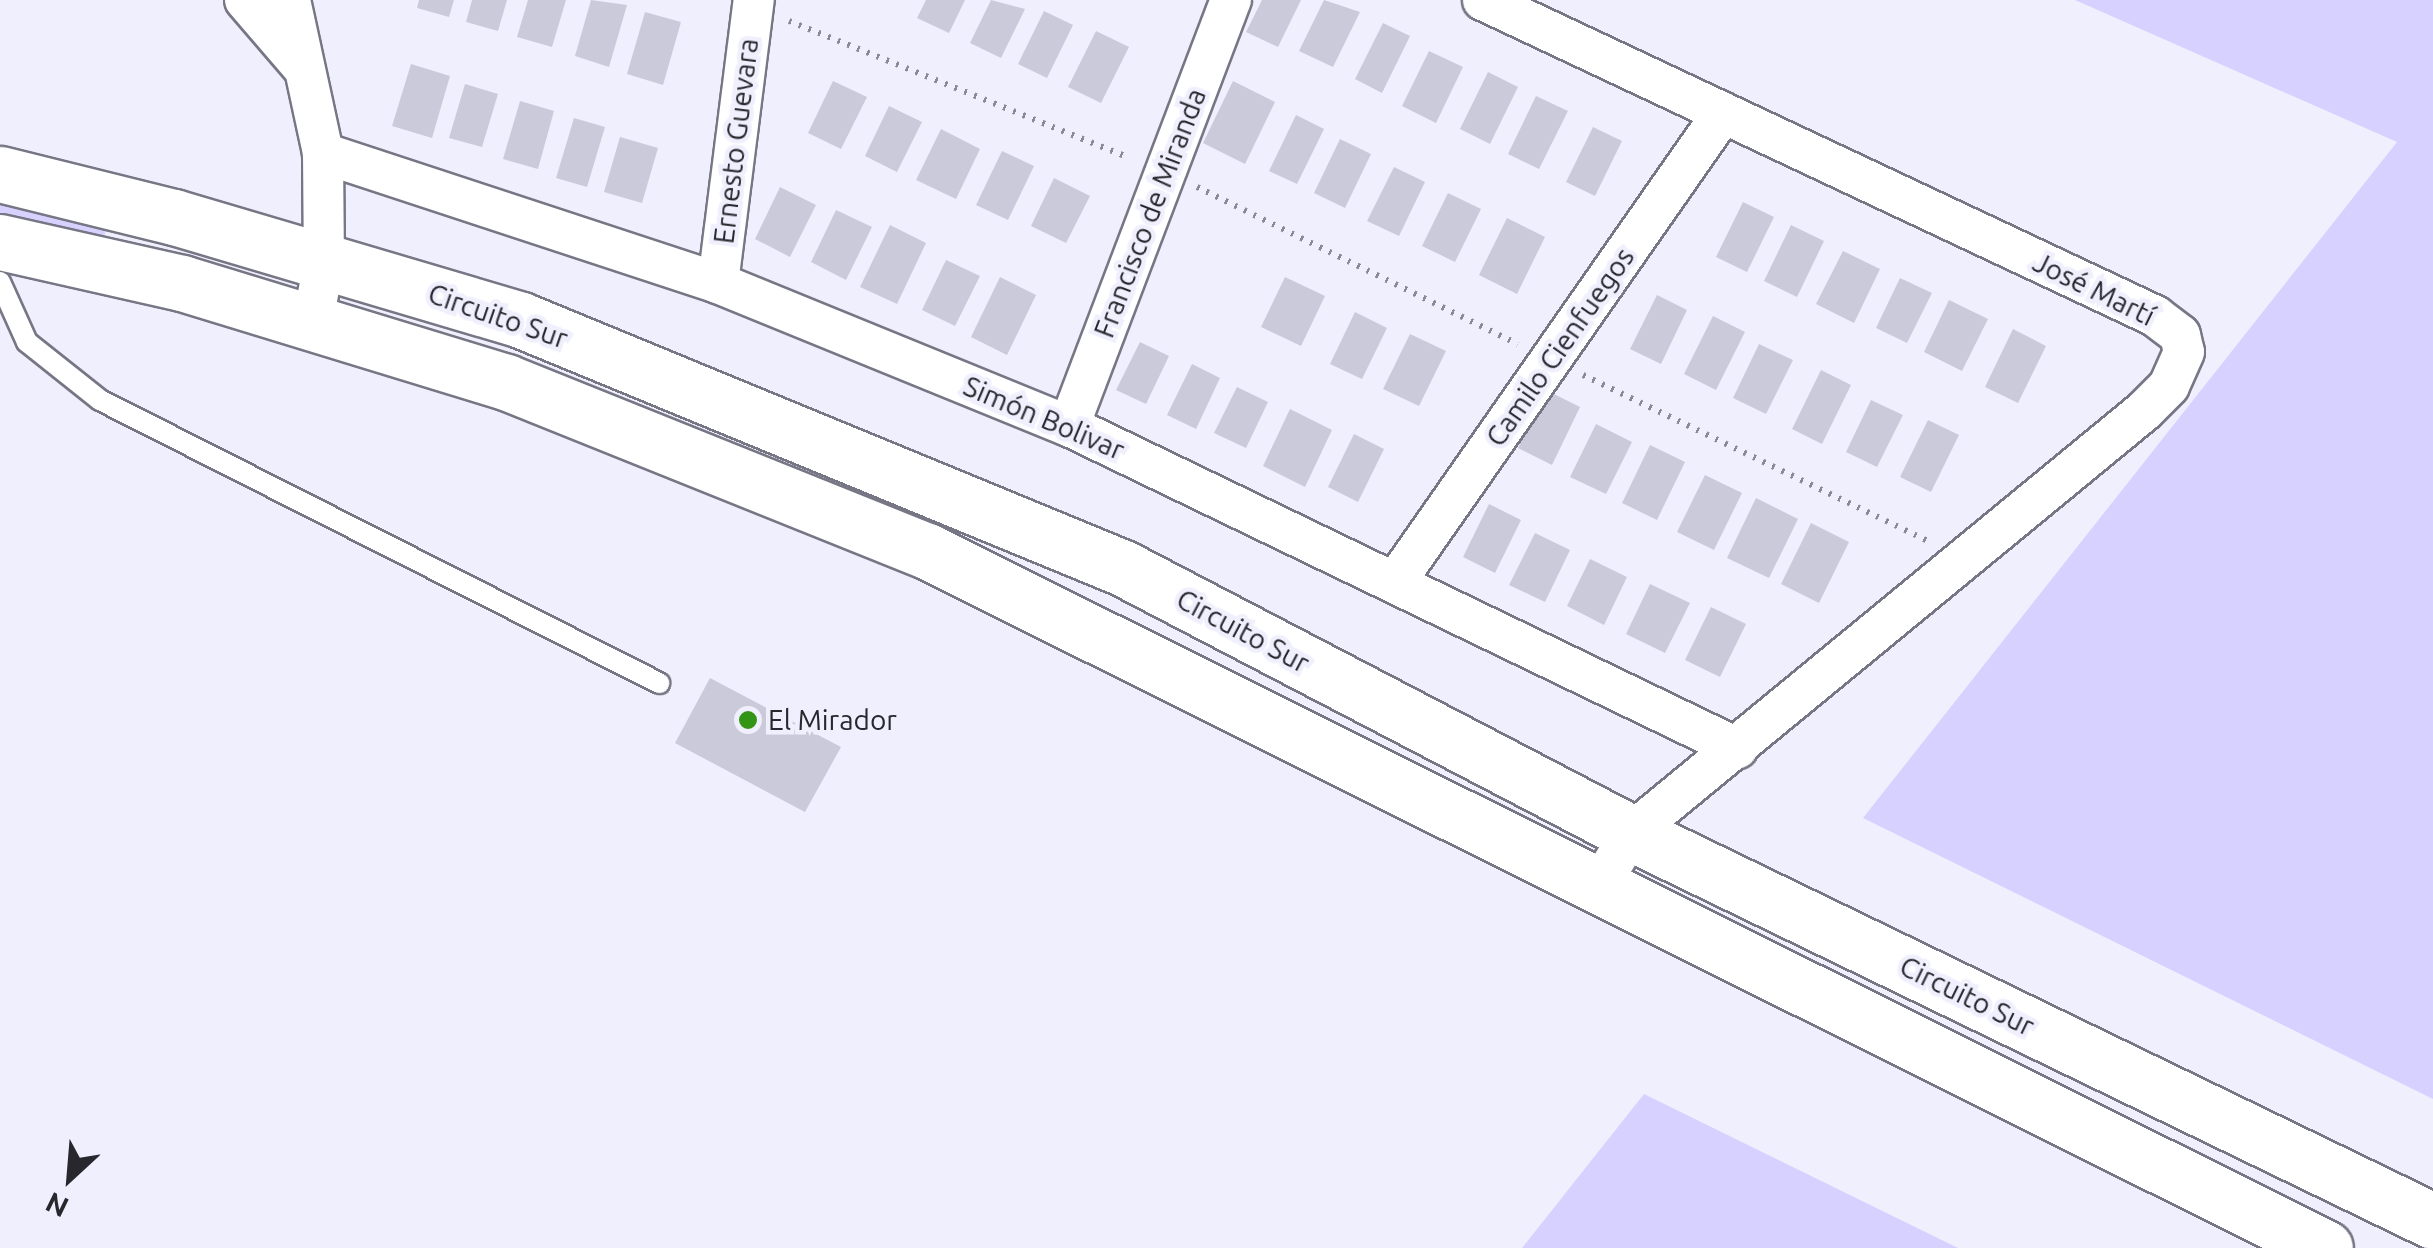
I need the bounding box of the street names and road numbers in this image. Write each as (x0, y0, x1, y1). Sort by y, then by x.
street label: Ernesto Guevara (707, 36, 765, 246)
street label: Francisco de Miranda (1087, 84, 1213, 342)
street label: Camilo Cienfuegos (1479, 241, 1641, 453)
street label: José Martí (2028, 245, 2160, 333)
street label: Circuito Sur (424, 276, 572, 356)
street label: Simón Bolivar (959, 369, 1129, 467)
street label: Circuito Sur (1171, 582, 1315, 680)
street label: Circuito Sur (1894, 949, 2040, 1043)

